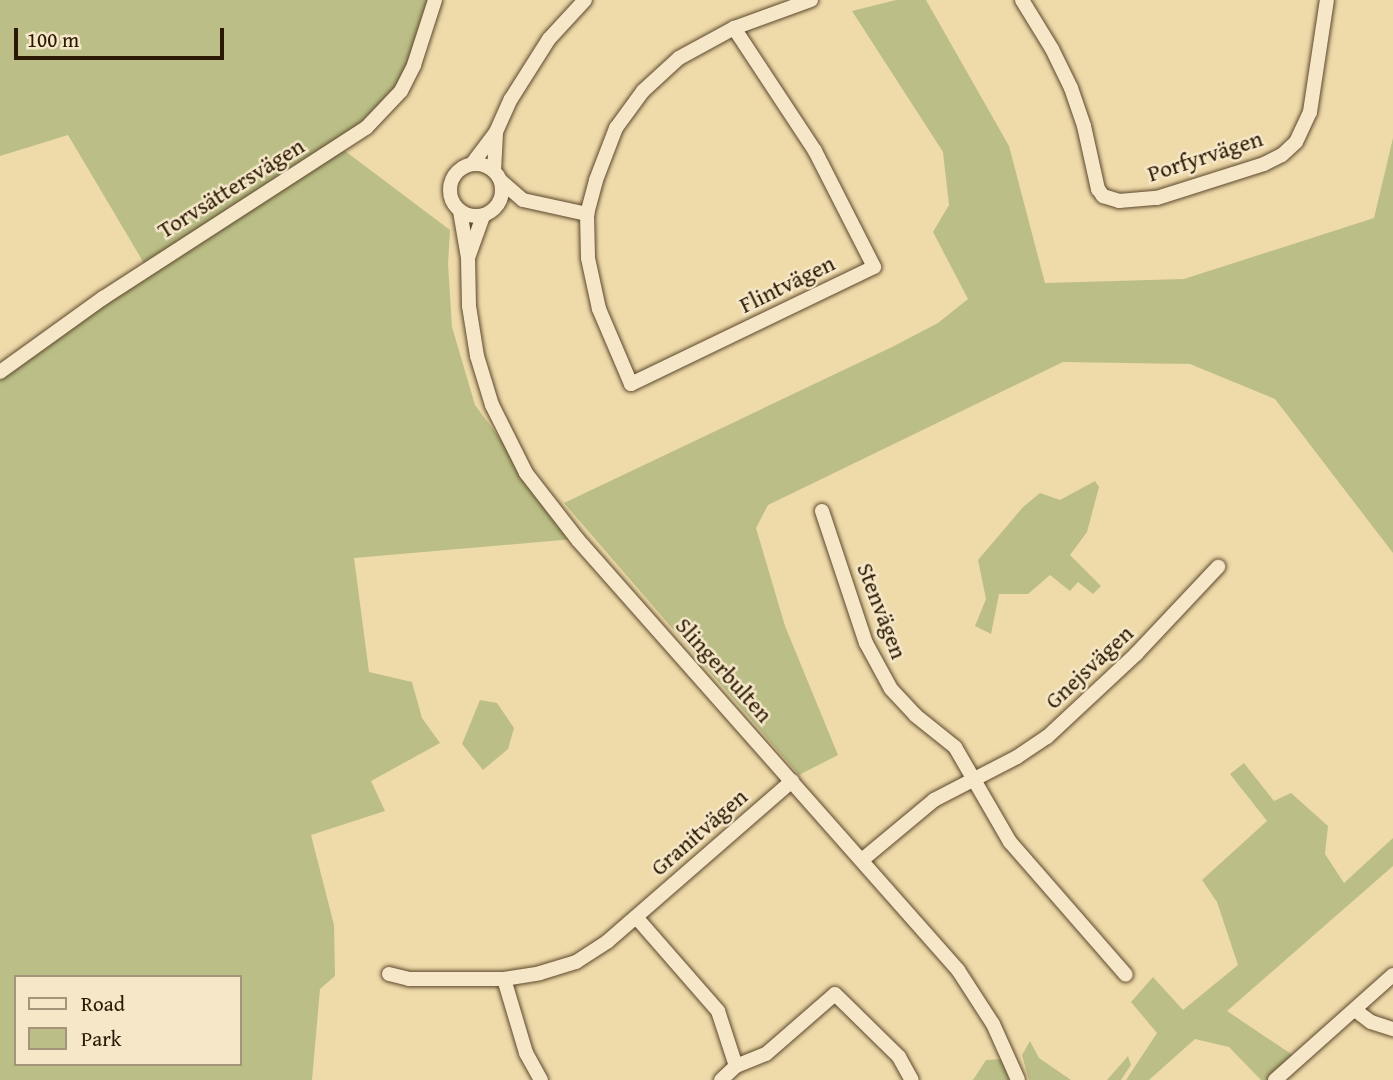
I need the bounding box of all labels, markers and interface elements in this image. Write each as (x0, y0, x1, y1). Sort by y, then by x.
scale bar (18, 14, 228, 58)
text: 100 m (27, 24, 79, 55)
street label: Porfyrvägen (1144, 124, 1266, 188)
street label: Torvsättersvägen (153, 132, 309, 244)
street label: Flintvägen (735, 249, 839, 319)
street label: Stenvägen (851, 559, 913, 663)
street label: Slingerbulten (670, 612, 778, 728)
street label: Gnejsvägen (1039, 619, 1139, 715)
street label: Granitvägen (645, 783, 753, 881)
legend (14, 975, 242, 1066)
text: Road (81, 988, 125, 1019)
text: Park (81, 1023, 122, 1054)

